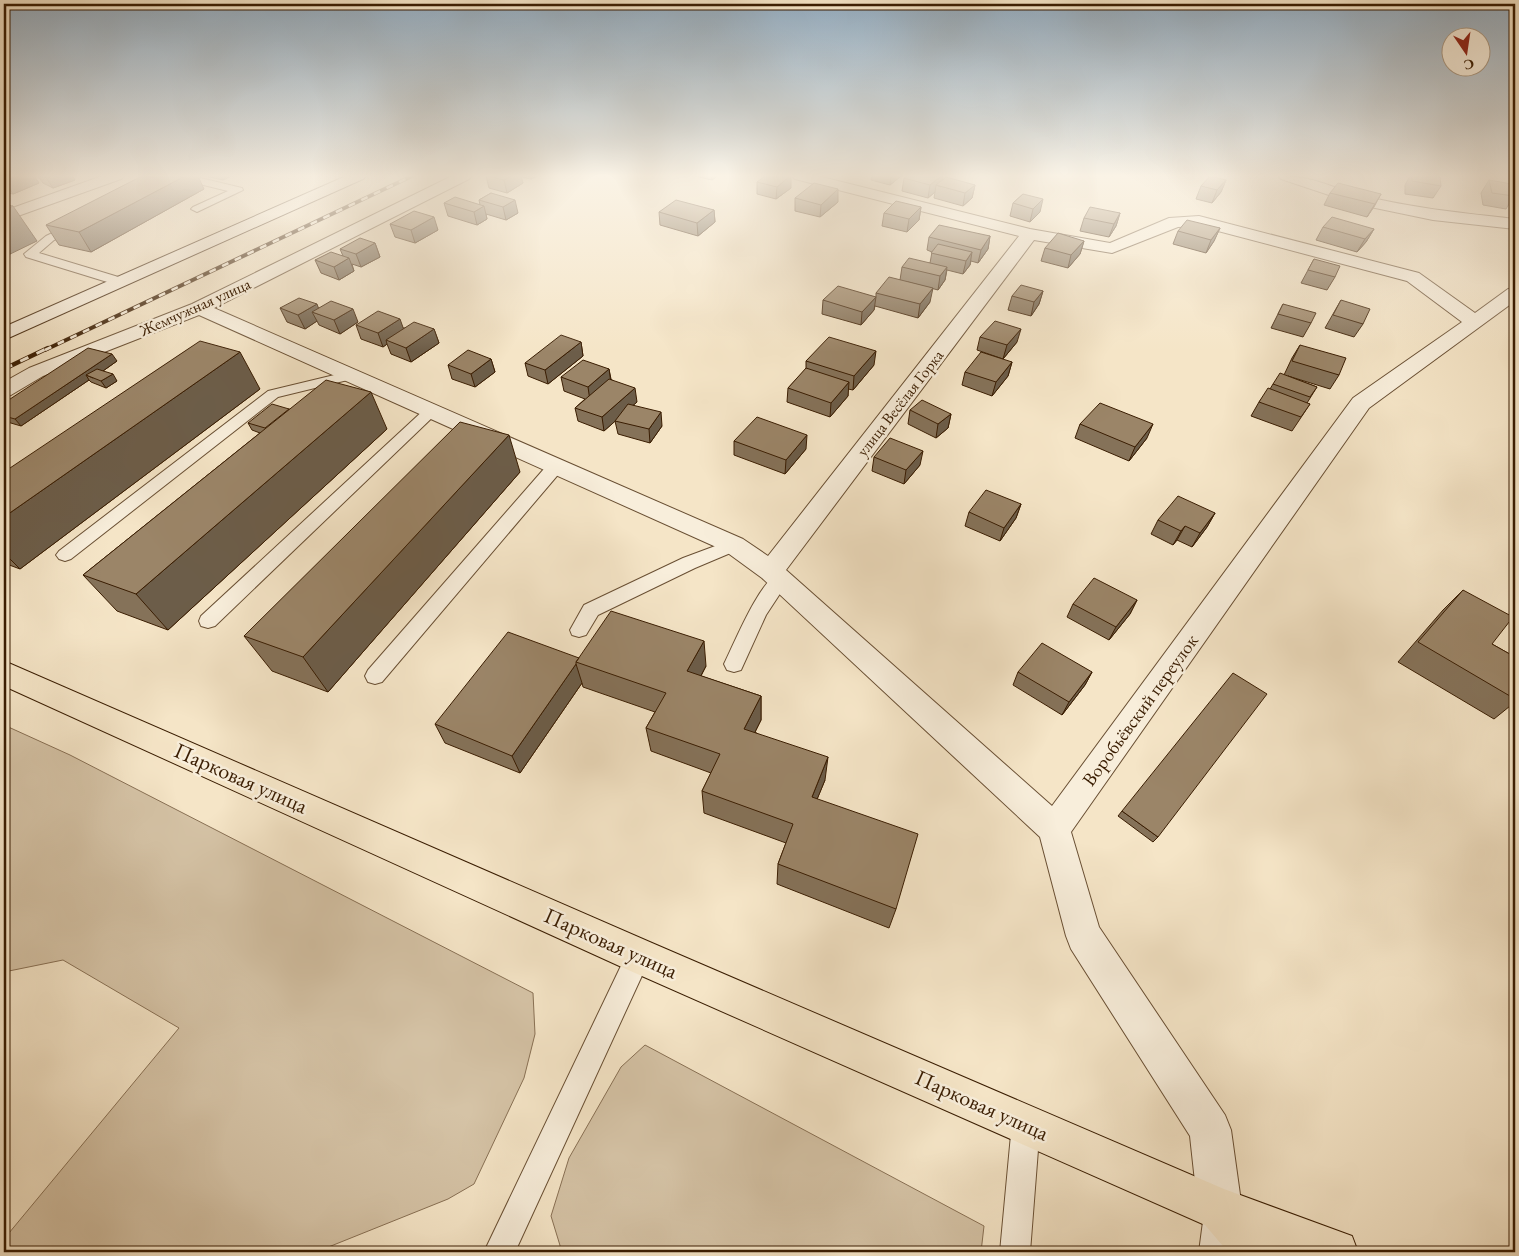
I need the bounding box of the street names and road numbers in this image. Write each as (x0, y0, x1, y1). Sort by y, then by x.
street label: Жемчужная улица (135, 273, 254, 341)
street label: улица Весёлая Горка (852, 345, 949, 461)
street label: Воробьёвский переулок (1076, 629, 1204, 791)
street label: Парковая улица (170, 736, 312, 820)
street label: Парковая улица (540, 901, 682, 985)
street label: Парковая улица (911, 1063, 1053, 1147)

